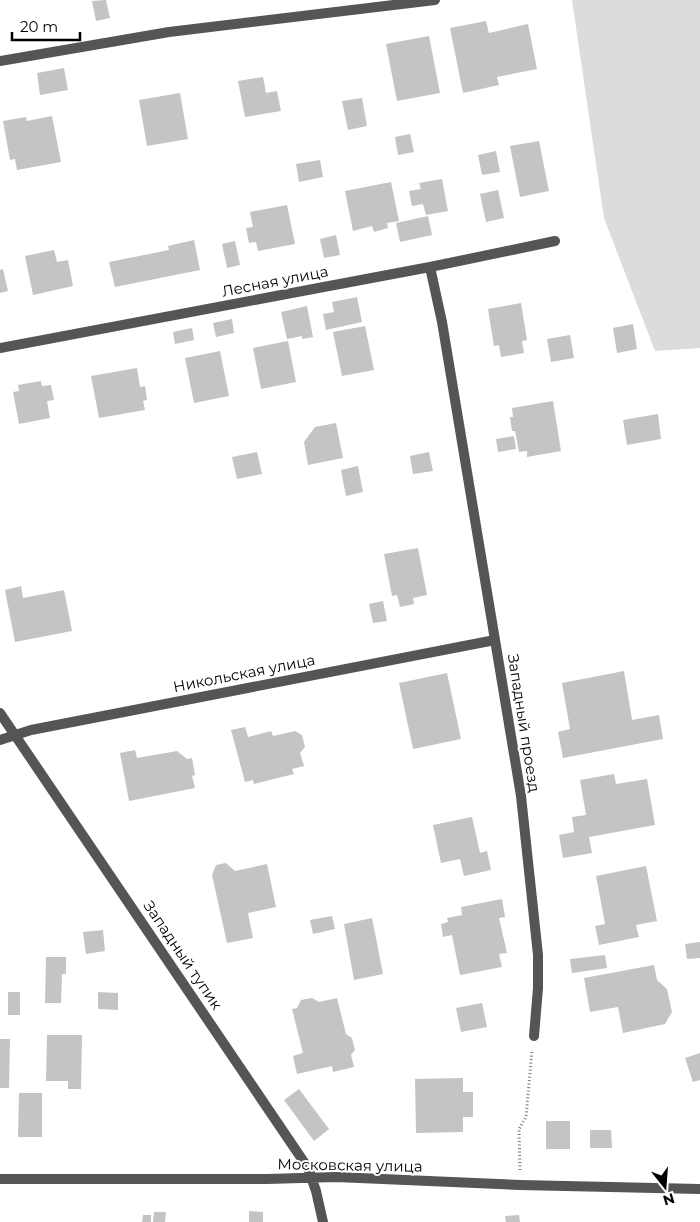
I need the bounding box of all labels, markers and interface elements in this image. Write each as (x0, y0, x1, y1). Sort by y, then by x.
scale bar (12, 10, 80, 42)
text: 20 m (20, 17, 58, 36)
street label: Лесная улица (220, 261, 330, 301)
street label: Никольская улица (171, 650, 317, 696)
street label: Западный проезд (504, 652, 544, 794)
street label: Западный тупик (139, 897, 227, 1013)
street label: Московская улица (277, 1154, 423, 1176)
north arrow (640, 1162, 690, 1212)
text: N (661, 1189, 677, 1210)

